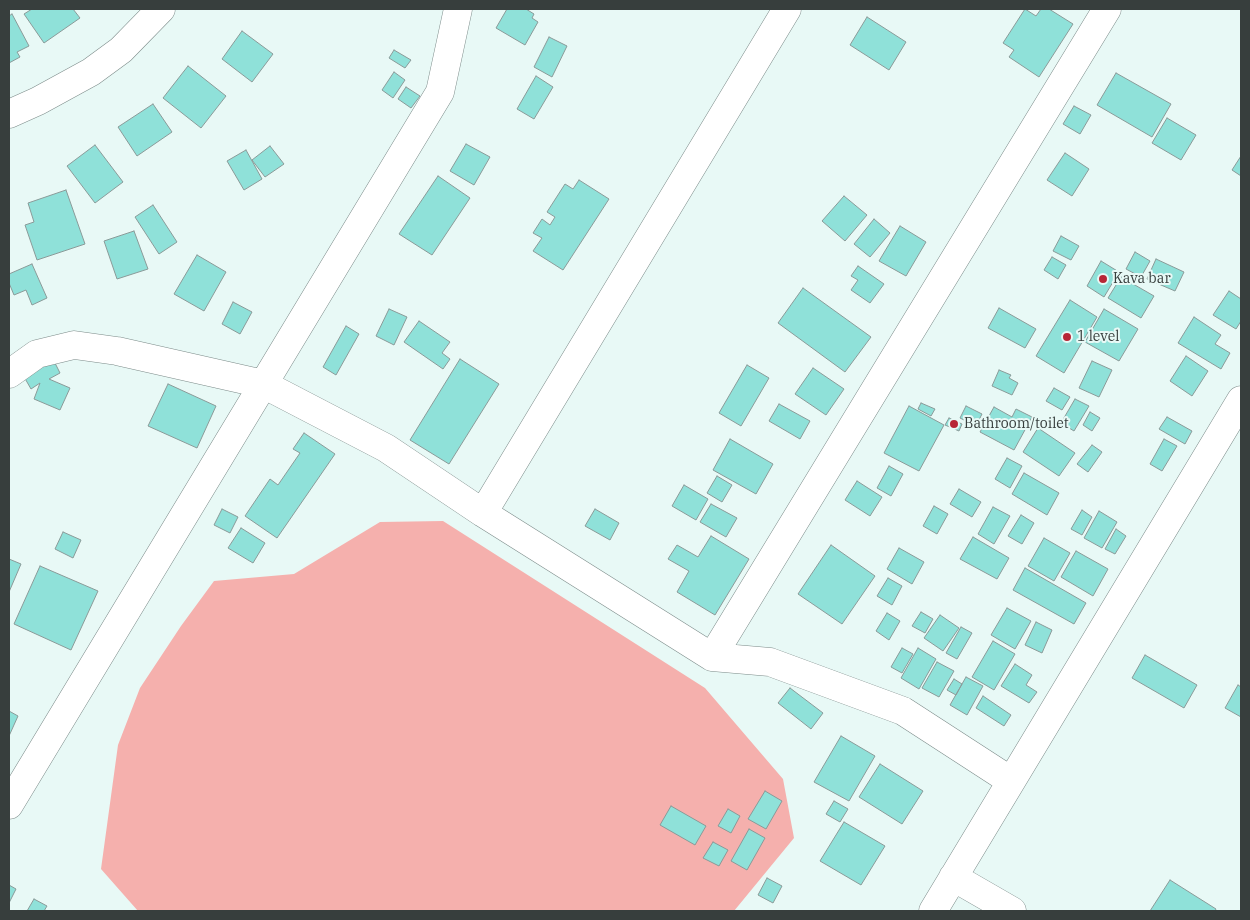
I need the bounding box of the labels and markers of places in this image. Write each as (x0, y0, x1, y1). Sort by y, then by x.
place label: Kava bar (1113, 271, 1171, 287)
marker: Kava bar (1097, 273, 1109, 285)
place label: 1 level (1077, 329, 1119, 345)
marker: 1 level (1061, 331, 1073, 343)
place label: Bathroom/toilet (964, 416, 1069, 432)
marker: Bathroom/toilet (948, 418, 960, 430)

